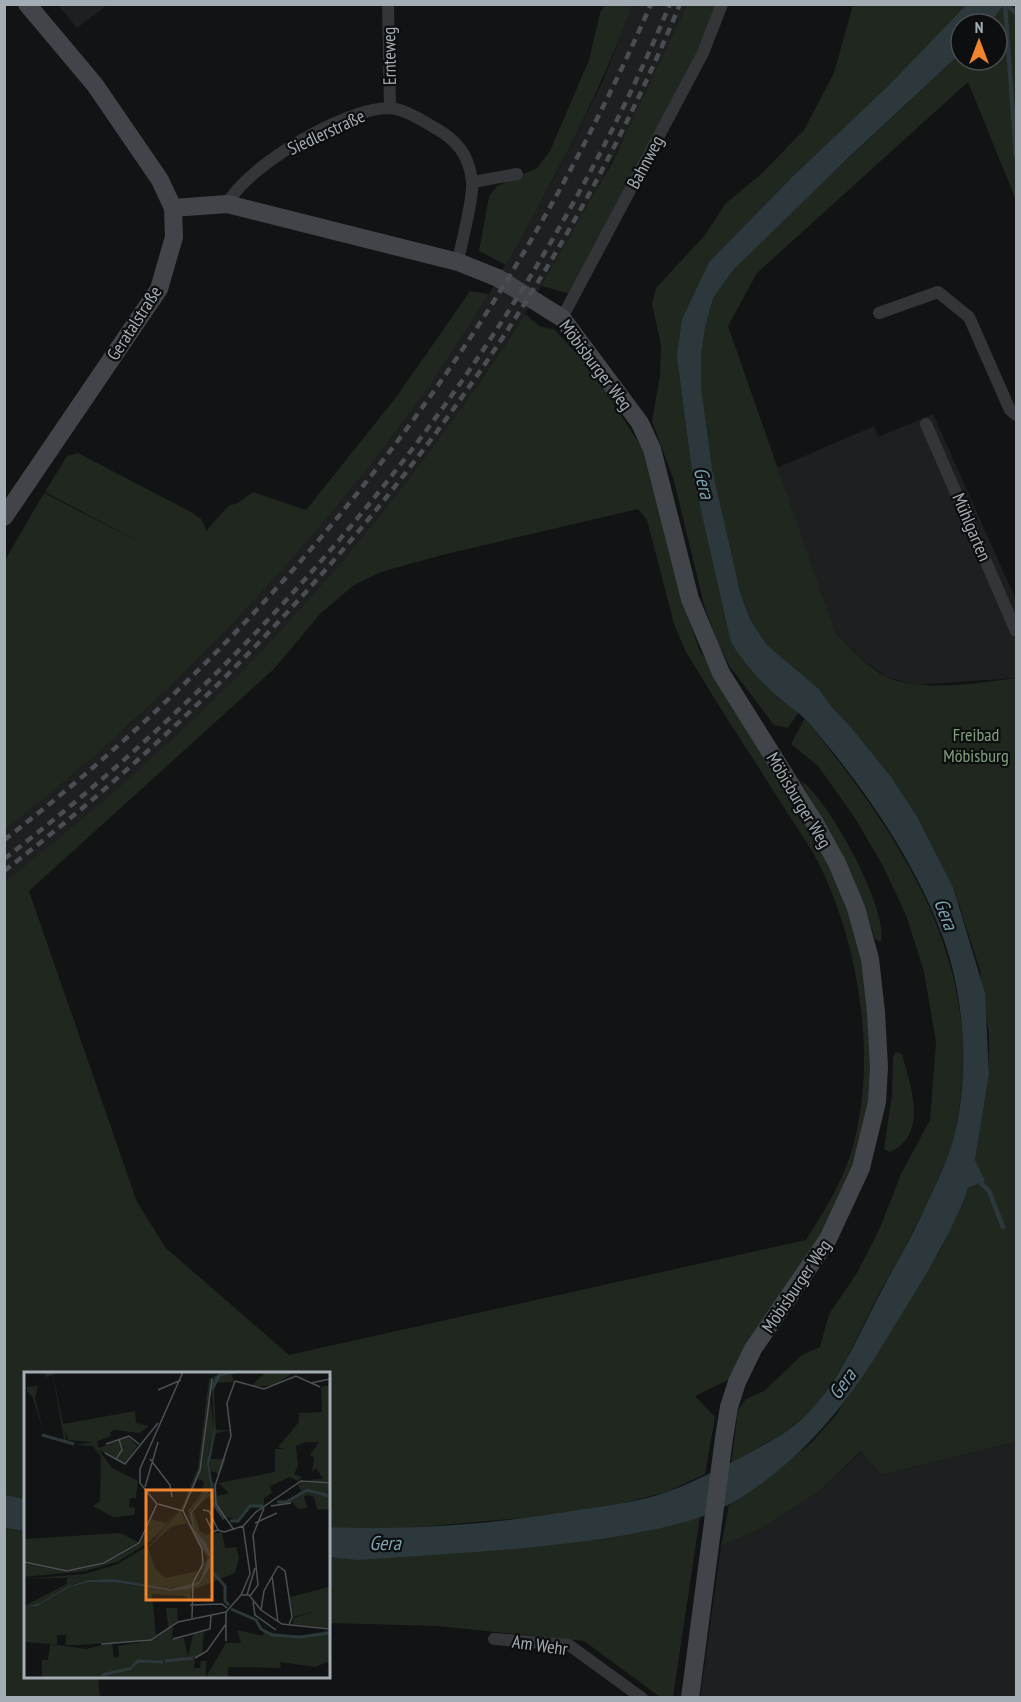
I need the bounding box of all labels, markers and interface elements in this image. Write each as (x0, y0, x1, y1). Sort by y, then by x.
north arrow (949, 12, 1009, 72)
text: N (975, 17, 983, 37)
street label: Ernteweg (377, 27, 401, 85)
street label: Siedlerstraße (284, 104, 368, 160)
street label: Bahnweg (621, 131, 669, 193)
street label: Geratalstraße (101, 281, 167, 365)
street label: Möbisburger Weg (554, 315, 638, 415)
water label: Gera (688, 465, 721, 502)
street label: Mühlgarten (947, 489, 997, 565)
park label: Freibad Möbisburg (943, 723, 1009, 767)
street label: Möbisburger Weg (761, 748, 837, 852)
water label: Gera (928, 895, 964, 934)
street label: Möbisburger Weg (756, 1235, 836, 1337)
water label: Gera (822, 1363, 862, 1404)
inset map (24, 1372, 330, 1678)
water label: Gera (369, 1530, 402, 1556)
street label: Am Wehr (511, 1630, 569, 1660)

